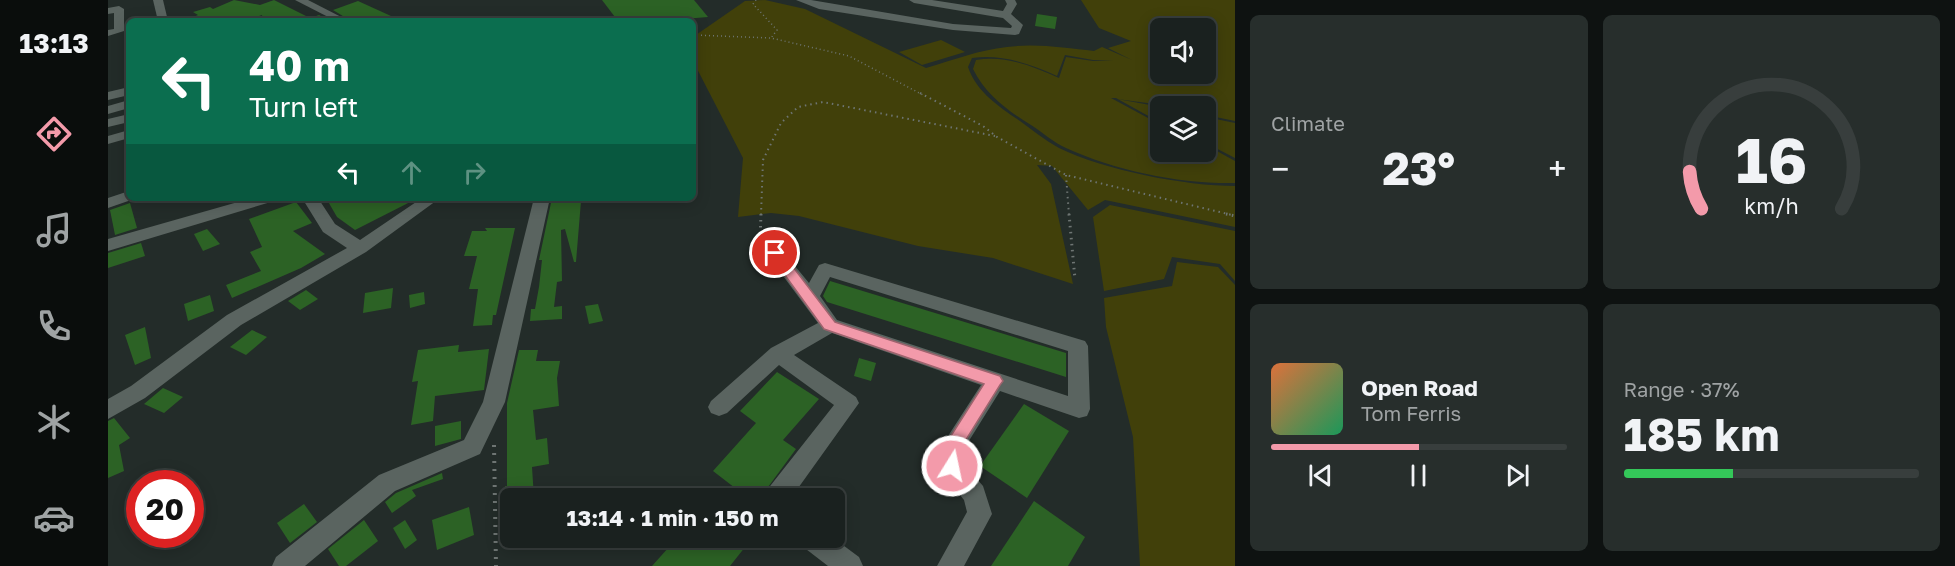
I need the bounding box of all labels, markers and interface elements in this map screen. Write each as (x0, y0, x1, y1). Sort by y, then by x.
map controls (1150, 18, 1216, 162)
button: sound (1150, 18, 1216, 84)
text: 13:13 (19, 27, 89, 59)
text: 40 m (249, 40, 350, 90)
icon: left (150, 42, 228, 120)
text: Turn left (249, 91, 358, 123)
button: layers (1150, 96, 1216, 162)
text: Climate (1271, 111, 1345, 135)
icon: directions (33, 113, 75, 155)
text: 16 (1735, 122, 1807, 197)
text: 23° (1383, 141, 1455, 195)
text: − (1271, 149, 1289, 188)
text: + (1548, 149, 1566, 188)
icon: left (332, 156, 365, 189)
icon: ahead (395, 156, 428, 189)
icon: right (458, 156, 491, 189)
text: km/h (1744, 193, 1799, 219)
icon: music (33, 209, 75, 251)
pin (749, 227, 800, 278)
icon: arrive (758, 236, 791, 269)
icon: phone (33, 305, 75, 347)
text: Open Road (1361, 374, 1478, 401)
text: Range · 37% (1624, 377, 1740, 401)
icon: climate (33, 401, 75, 443)
text: Tom Ferris (1361, 401, 1461, 425)
text: 185 km (1624, 407, 1780, 461)
position arrow (920, 434, 984, 498)
icon: previous (1304, 459, 1337, 492)
icon: pause (1402, 459, 1435, 492)
icon: next (1501, 459, 1534, 492)
speed limit sign: 20 (126, 470, 204, 548)
icon: car (33, 497, 75, 539)
text: 13:14 · 1 min · 150 m (566, 504, 779, 531)

